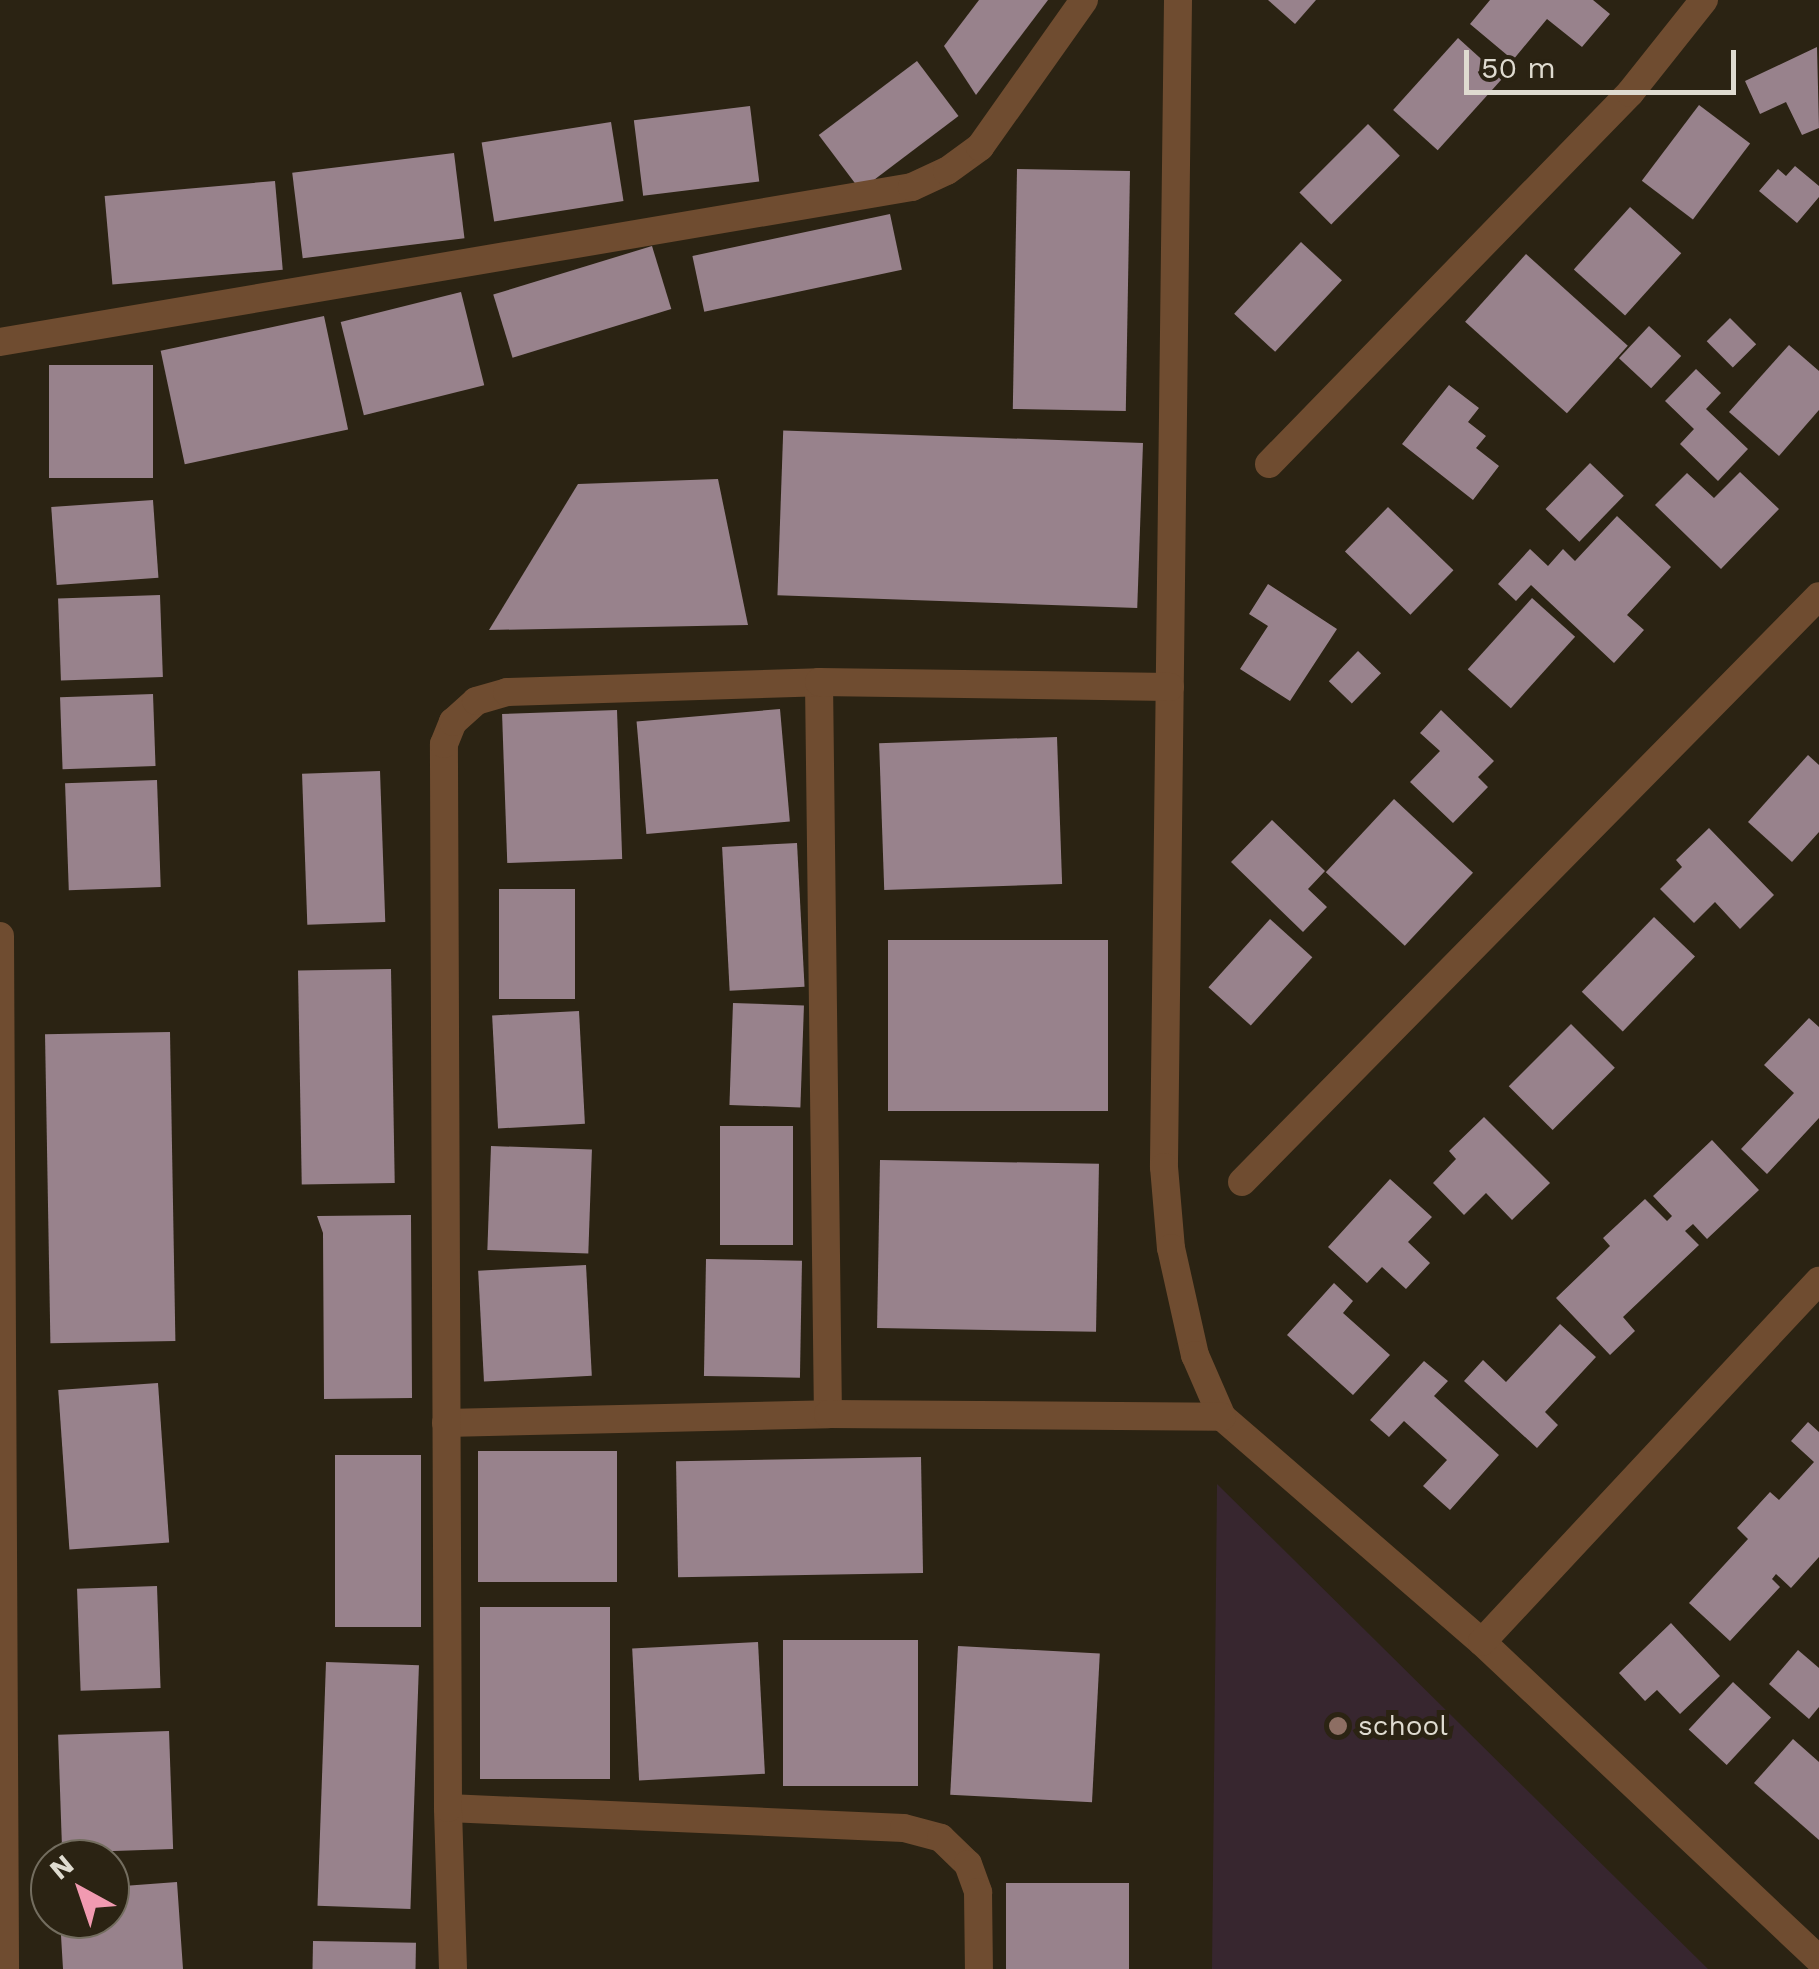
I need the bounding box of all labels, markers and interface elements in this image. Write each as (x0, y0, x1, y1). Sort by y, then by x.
scale bar (1469, 30, 1742, 92)
text: 50 m (1481, 50, 1556, 85)
place label: school (1358, 1709, 1448, 1743)
marker: school (1327, 1715, 1349, 1737)
north arrow (30, 1839, 130, 1939)
text: N (43, 1848, 80, 1886)

